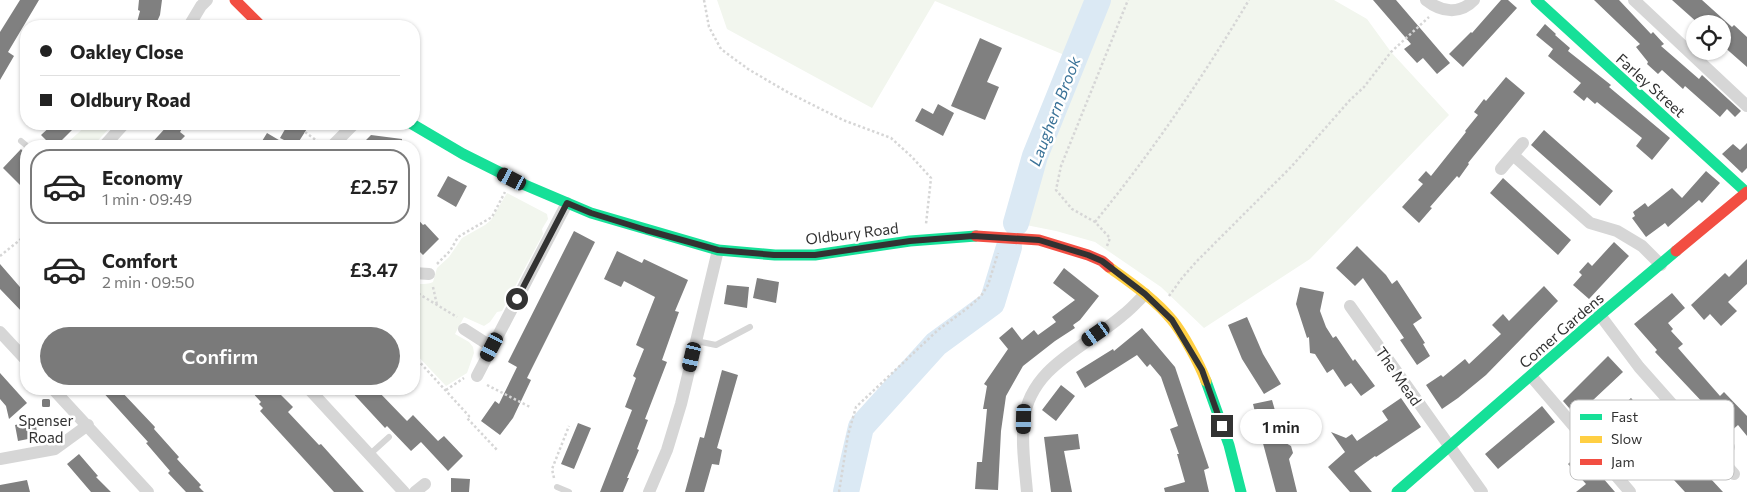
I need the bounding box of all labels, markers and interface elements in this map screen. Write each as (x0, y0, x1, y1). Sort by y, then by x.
map controls (1686, 15, 1731, 60)
button: locate (1686, 15, 1731, 60)
text: Oakley Close (70, 40, 184, 63)
street label: Farley Street (1613, 49, 1689, 121)
water label: Laughern Brook (1024, 53, 1084, 168)
text: Oldbury Road (70, 88, 191, 111)
icon: car (42, 164, 87, 209)
text: Economy (102, 166, 183, 189)
car (495, 166, 528, 192)
text: £2.57 (350, 175, 398, 198)
text: 1 min · 09:49 (102, 189, 192, 208)
street label: Oldbury Road (804, 218, 900, 248)
icon: car (42, 247, 87, 292)
text: Comfort (102, 249, 178, 272)
text: £3.47 (350, 258, 398, 281)
text: 2 min · 09:50 (102, 272, 195, 291)
route start (506, 288, 528, 310)
street label: Comer Gardens (1515, 288, 1607, 371)
car (1079, 319, 1112, 349)
button: Confirm (40, 327, 400, 385)
car (478, 330, 505, 364)
car (681, 341, 702, 373)
street label: The Mead (1372, 343, 1426, 409)
marker: Spenser Road (40, 397, 52, 409)
legend (1570, 400, 1734, 480)
car (1016, 404, 1031, 434)
callout: 1 min (1240, 408, 1322, 444)
text: Fast (1611, 408, 1638, 425)
place label: Spenser Road (19, 411, 73, 446)
route end (1211, 415, 1233, 437)
text: 1 min (1262, 417, 1300, 436)
text: Slow (1611, 430, 1642, 447)
text: Jam (1611, 453, 1635, 470)

